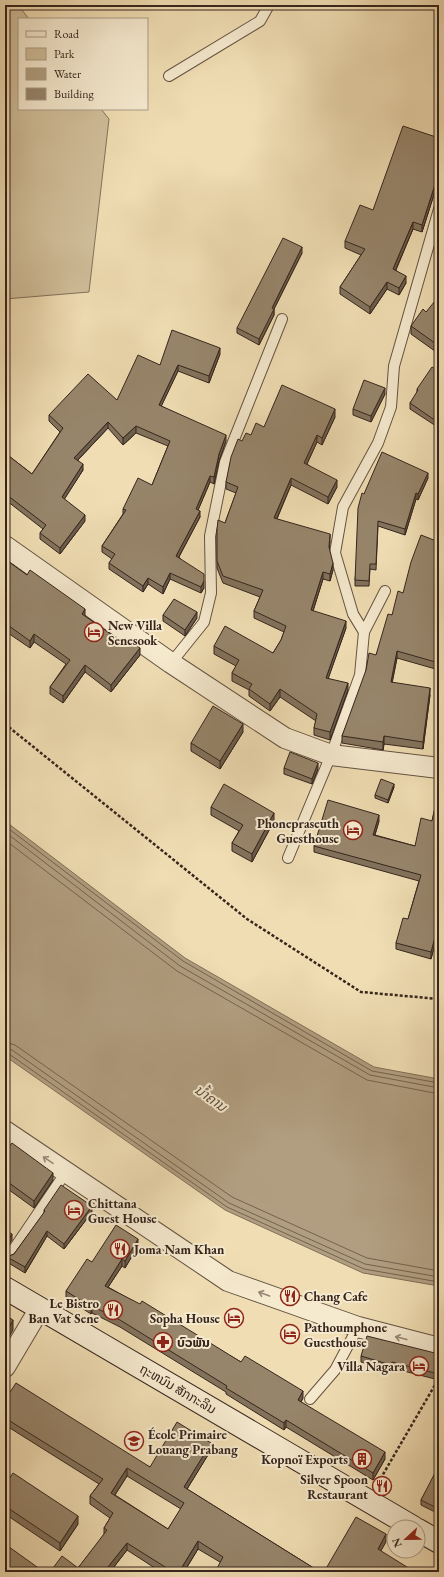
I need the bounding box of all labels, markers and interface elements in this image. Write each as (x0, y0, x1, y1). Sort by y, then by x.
legend (18, 18, 148, 110)
text: Road (54, 26, 80, 42)
text: Park (54, 46, 75, 62)
text: Water (54, 66, 81, 82)
text: Building (54, 86, 95, 102)
place label: New Villa Senesook (108, 617, 162, 649)
hotel icon: New Villa Senesook (83, 621, 105, 643)
place label: Phonepraseuth Guesthouse (257, 815, 340, 847)
hotel icon: Phonepraseuth Guesthouse (342, 819, 364, 841)
water label: ນ້ຳຄານ (192, 1080, 232, 1116)
one-way arrow (43, 1156, 54, 1164)
place label: Chittana Guest House (88, 1195, 157, 1227)
hotel icon: Chittana Guest House (63, 1199, 85, 1221)
restaurant icon: Joma Nam Khan (109, 1238, 131, 1260)
place label: Joma Nam Khan (132, 1241, 225, 1258)
restaurant icon: Chang Cafe (279, 1285, 301, 1307)
place label: Chang Cafe (304, 1288, 368, 1305)
one-way arrow (258, 1290, 271, 1297)
place label: Le Bistro Ban Vat Sene (29, 1295, 100, 1327)
restaurant icon: Le Bistro Ban Vat Sene (102, 1299, 124, 1321)
hotel icon: Sopha House (223, 1307, 245, 1329)
place label: Sopha House (150, 1310, 221, 1327)
place label: Pathoumphone Guesthouse (304, 1319, 388, 1351)
hotel icon: Pathoumphone Guesthouse (279, 1323, 301, 1345)
pharmacy icon: ບົວພັນ (152, 1331, 174, 1353)
place label: ບົວພັນ (177, 1334, 210, 1351)
one-way arrow (395, 1334, 408, 1342)
hotel icon: Villa Nagara (408, 1355, 430, 1377)
place label: Villa Nagara (337, 1358, 405, 1375)
street label: ຖະຫນົນ ສັກກະລິນ (136, 1360, 220, 1418)
place label: École Primaire Louang Prabang (148, 1426, 238, 1458)
school or university icon: École Primaire Louang Prabang (123, 1430, 145, 1452)
building icon: Kopnoï Exports (351, 1448, 373, 1470)
place label: Kopnoï Exports (261, 1451, 348, 1468)
place label: Silver Spoon Restaurant (300, 1471, 369, 1503)
restaurant icon: Silver Spoon Restaurant (371, 1475, 393, 1497)
north arrow (386, 1519, 426, 1559)
text: N (389, 1536, 405, 1549)

